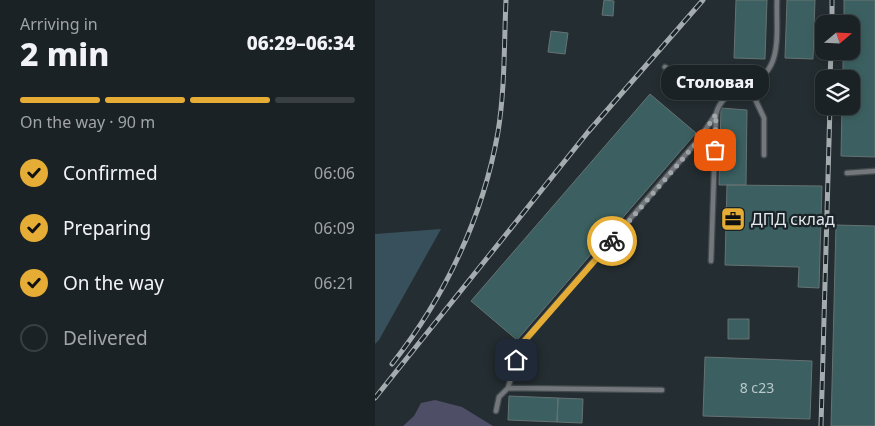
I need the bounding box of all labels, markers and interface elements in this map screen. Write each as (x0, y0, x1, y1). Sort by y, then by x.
text: Arriving in (20, 13, 98, 35)
north arrow (815, 15, 860, 60)
map controls (815, 15, 860, 115)
text: 06:29–06:34 (247, 30, 355, 56)
text: 2 min (20, 32, 109, 75)
callout: Столовая (661, 65, 769, 100)
button: layers (815, 70, 860, 115)
text: Столовая (676, 71, 754, 93)
text: On the way · 90 m (20, 111, 155, 133)
pin (694, 129, 736, 171)
icon: bag (701, 136, 729, 164)
icon: check (20, 159, 48, 187)
text: Confirmed (63, 160, 158, 186)
text: 06:06 (314, 162, 355, 184)
office icon: ДПД склад (720, 206, 746, 232)
place label: ДПД склад (751, 208, 835, 230)
icon: check (20, 214, 48, 242)
text: Preparing (63, 215, 151, 241)
courier (587, 216, 637, 266)
text: 06:09 (314, 217, 355, 239)
icon: bike (598, 227, 626, 255)
icon: check (20, 269, 48, 297)
text: On the way (63, 270, 164, 296)
text: 06:21 (314, 272, 355, 294)
text: Delivered (63, 325, 148, 351)
pin (495, 339, 537, 381)
icon: home (502, 346, 530, 374)
house number: 8 с23 (740, 378, 774, 397)

